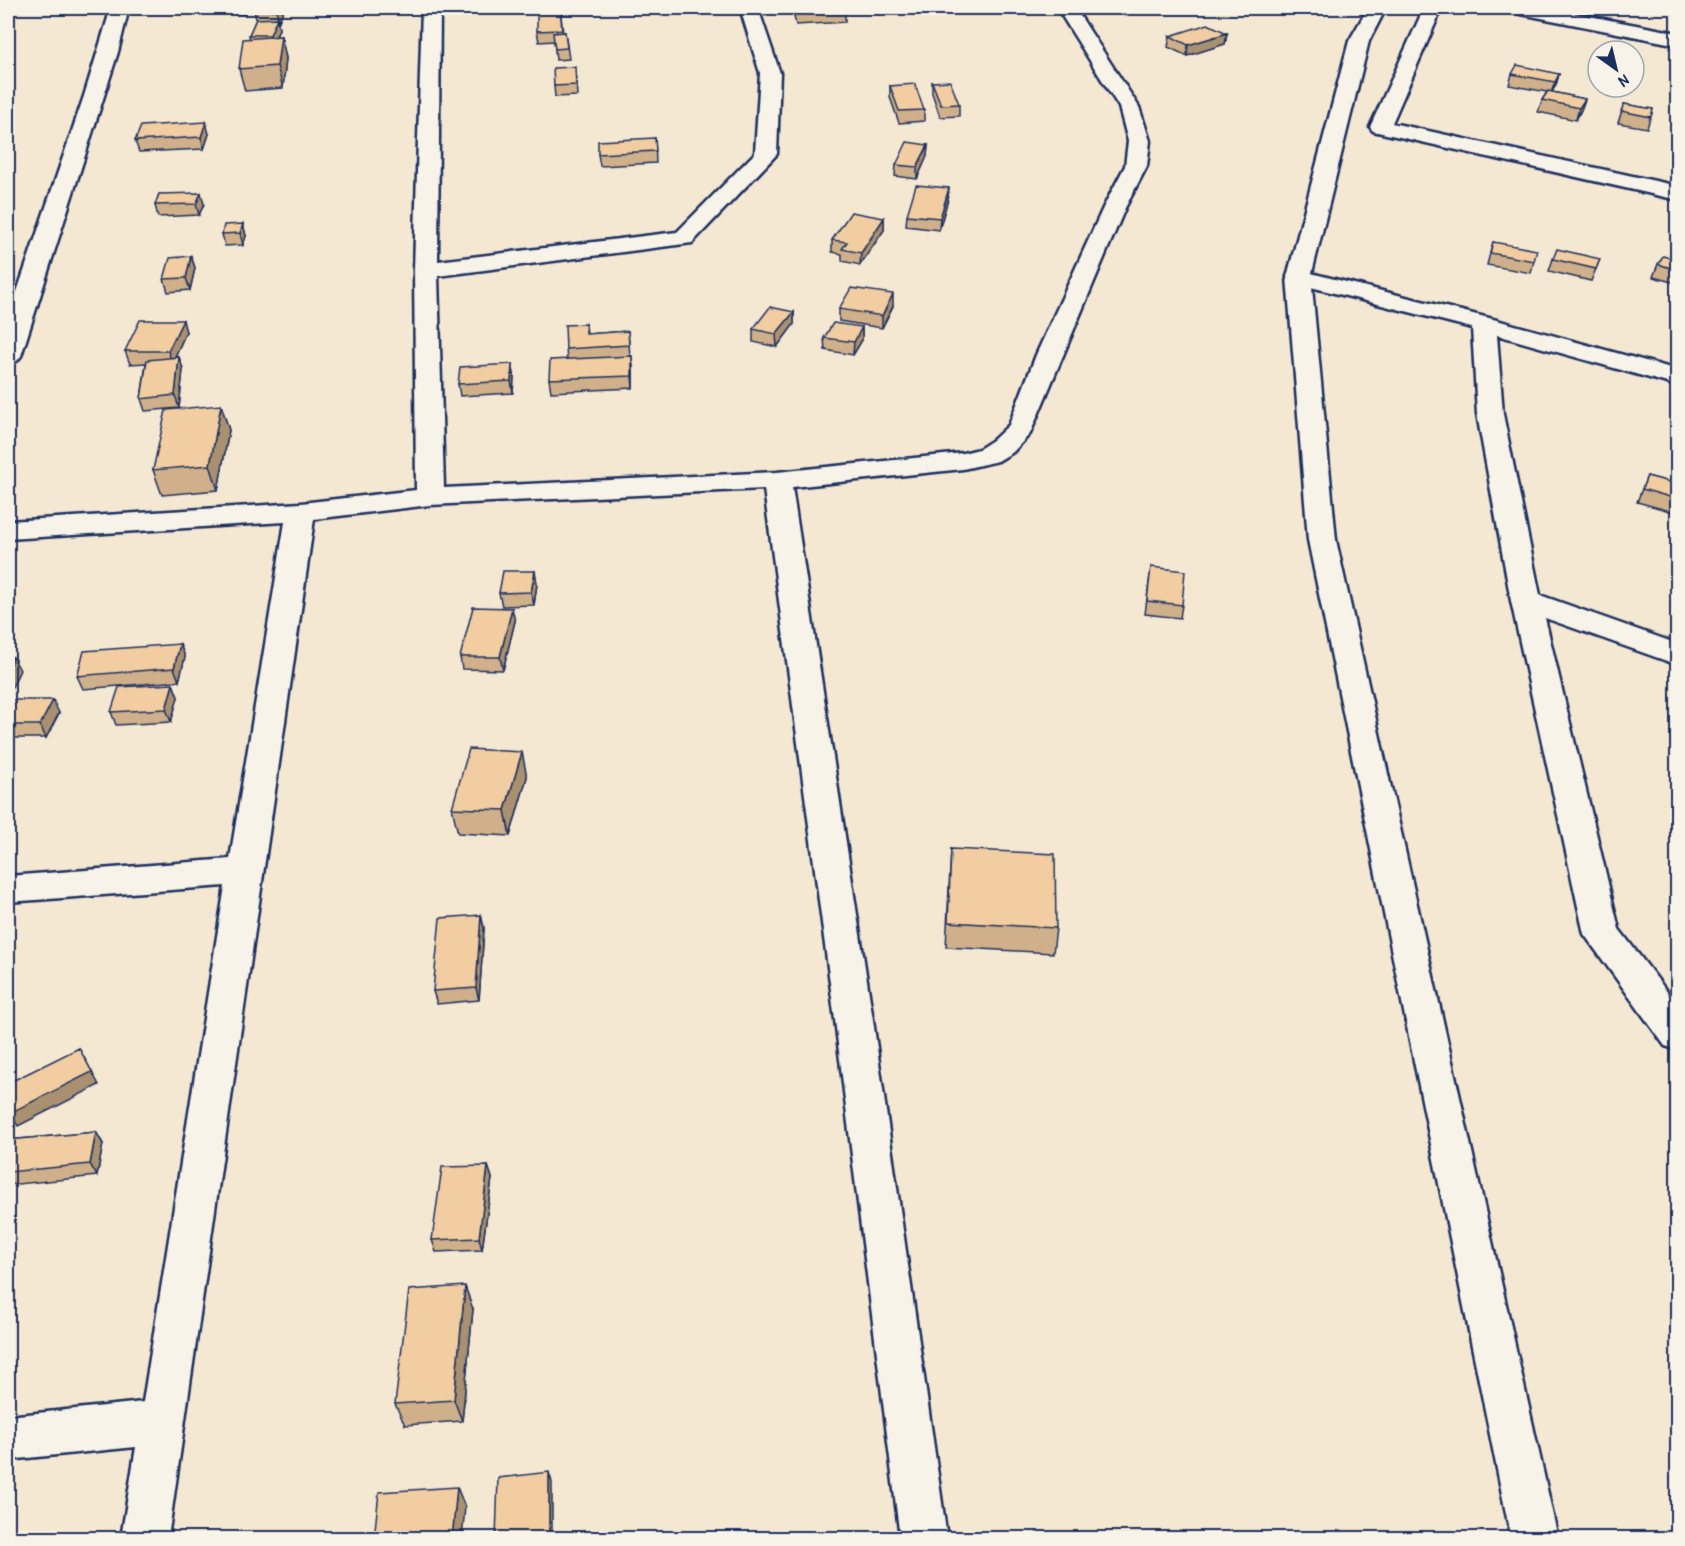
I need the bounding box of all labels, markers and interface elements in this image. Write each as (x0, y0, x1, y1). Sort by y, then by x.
north arrow (1586, 39, 1646, 99)
text: N (1614, 70, 1634, 93)

